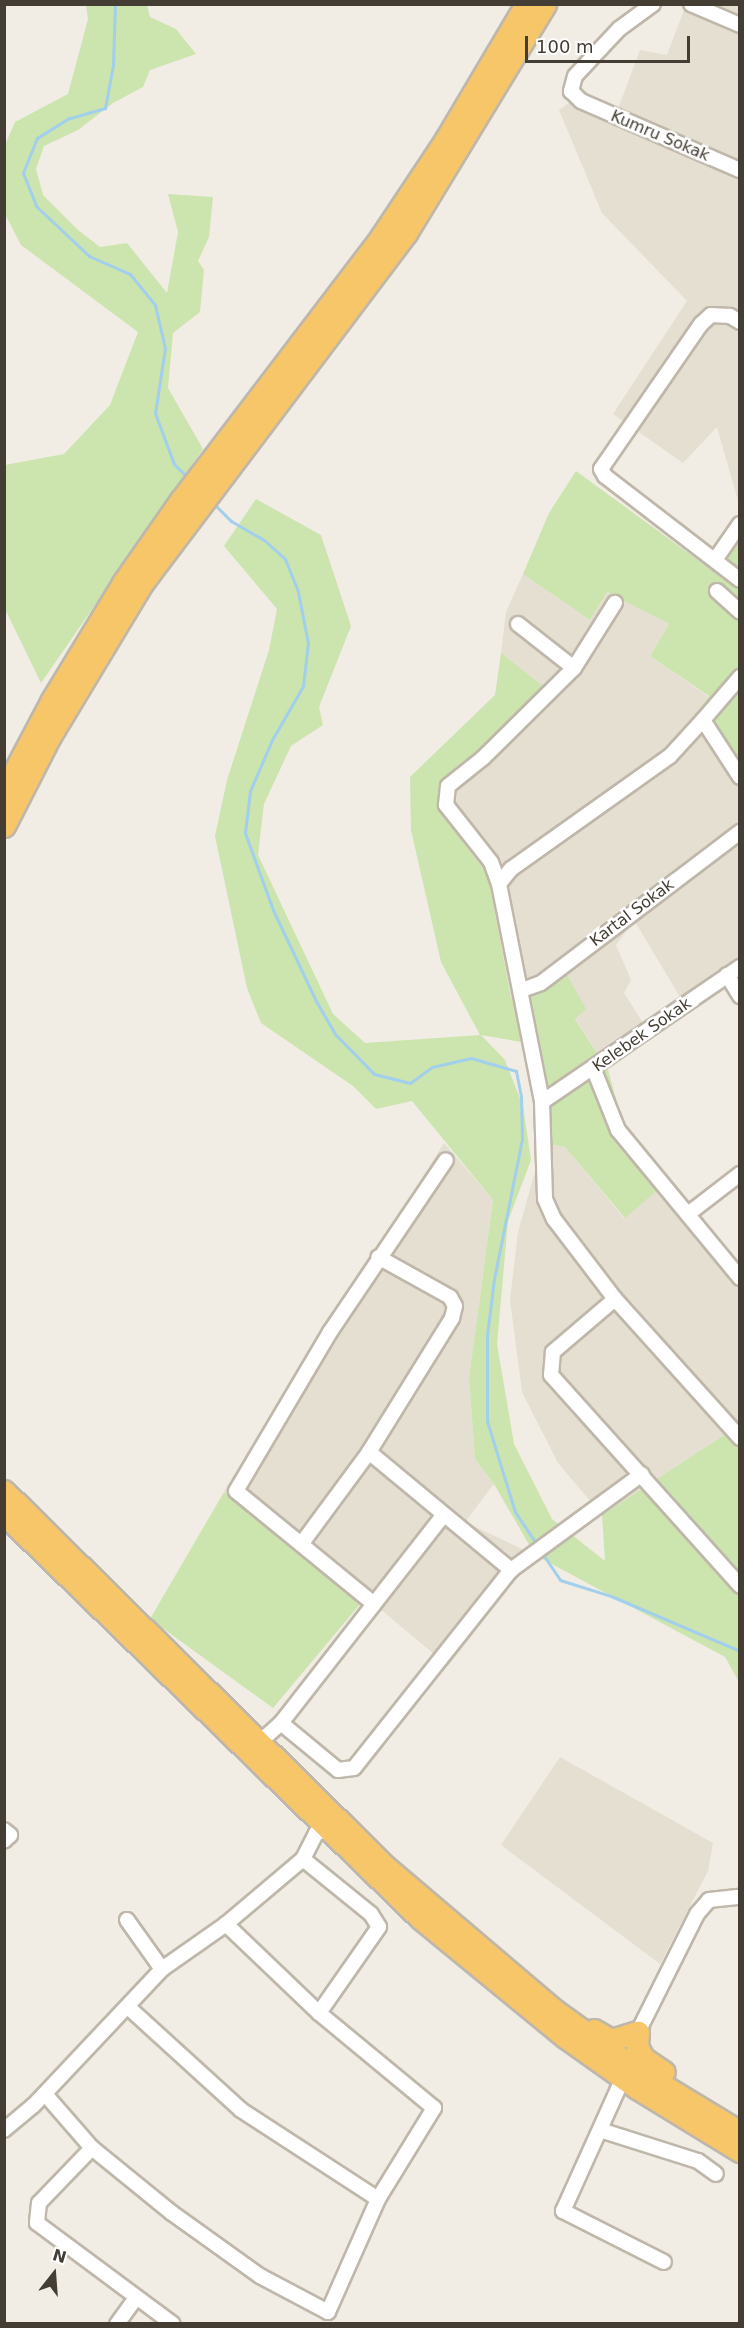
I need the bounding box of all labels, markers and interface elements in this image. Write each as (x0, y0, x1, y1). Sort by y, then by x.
scale bar (528, 24, 693, 62)
text: 100 m (536, 36, 594, 57)
street label: Kumru Sokak (608, 107, 712, 165)
street label: Kartal Sokak (586, 875, 678, 951)
street label: Kelebek Sokak (589, 994, 695, 1076)
north arrow (24, 2244, 84, 2304)
text: N (50, 2245, 69, 2267)

